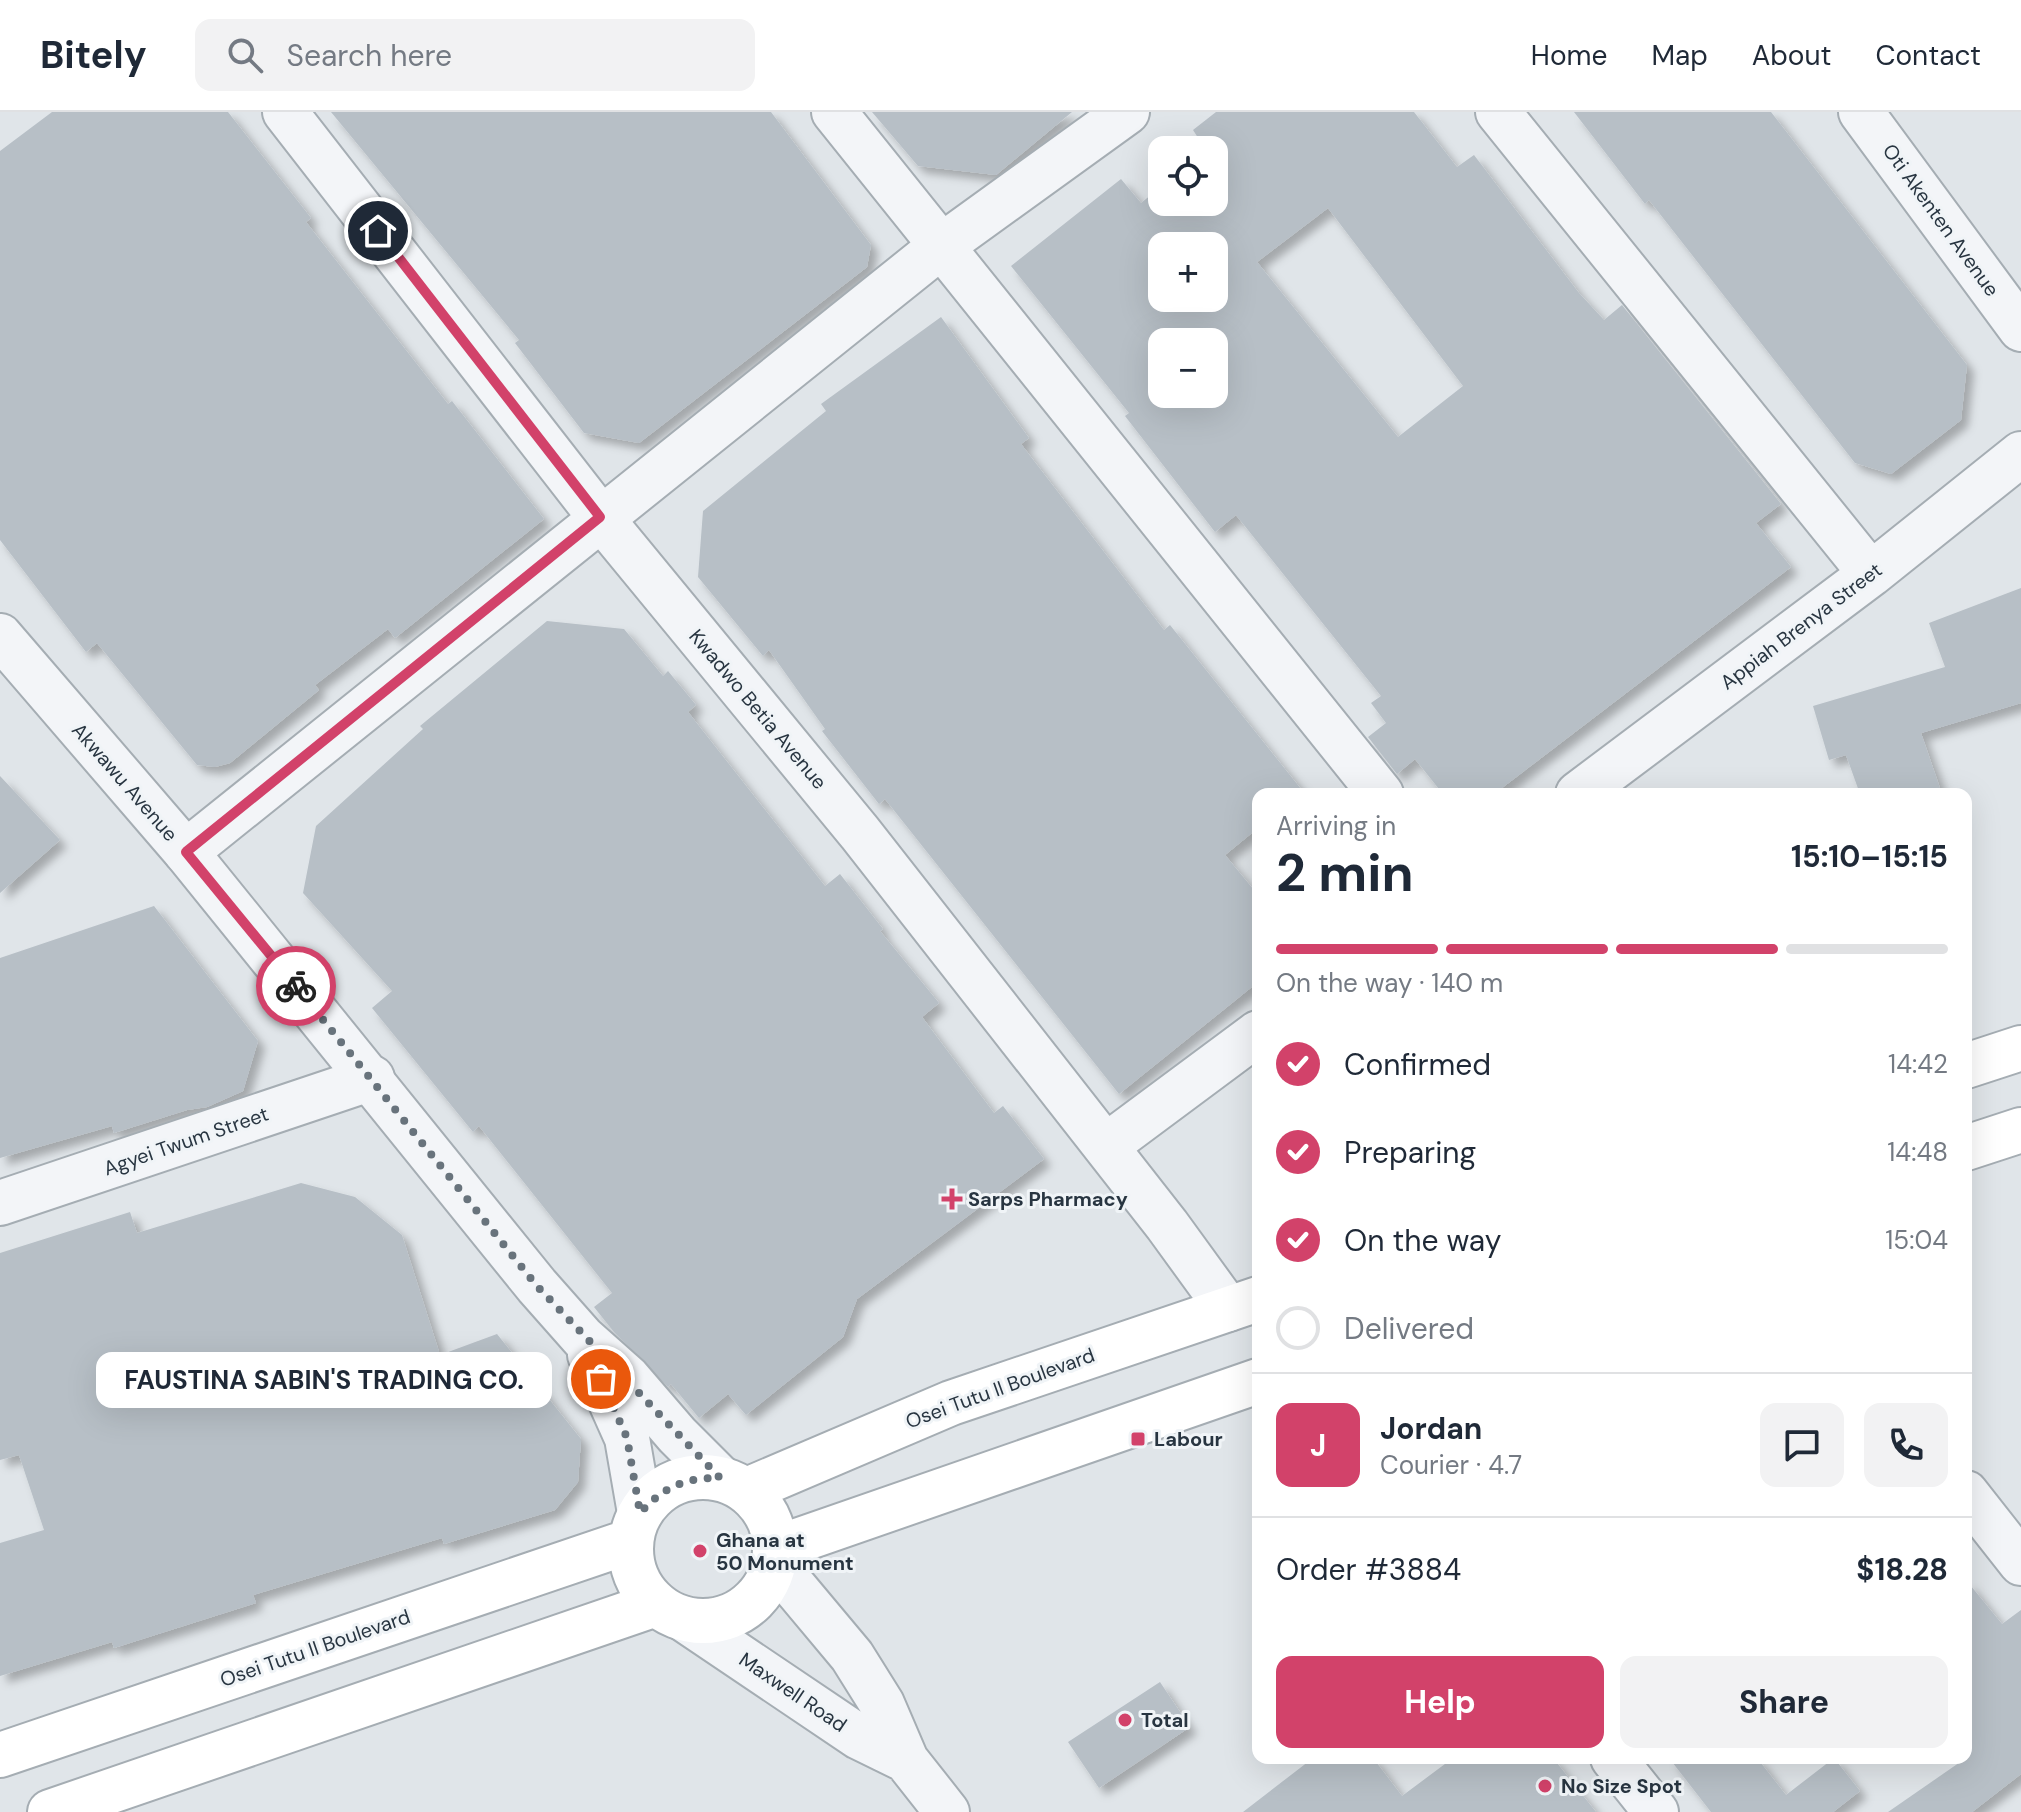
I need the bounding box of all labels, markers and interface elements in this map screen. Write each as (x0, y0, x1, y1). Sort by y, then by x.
search box (195, 19, 755, 91)
text: Bitely (40, 30, 147, 80)
icon: search (223, 33, 267, 77)
text: Search here (287, 36, 452, 75)
text: Home (1531, 37, 1607, 74)
text: Map (1651, 37, 1708, 74)
text: About (1752, 37, 1831, 74)
text: Contact (1875, 37, 1981, 74)
map controls (1148, 136, 1228, 408)
button: locate (1148, 136, 1228, 216)
street label: Oti Akenten Avenue (1877, 138, 2005, 302)
pin (344, 197, 412, 265)
icon: home (356, 209, 400, 253)
button: + (1148, 232, 1228, 312)
button: − (1148, 328, 1228, 408)
street label: Appiah Brenya Street (1715, 557, 1887, 695)
street label: Kwadwo Betia Avenue (683, 624, 833, 794)
street label: Akwawu Avenue (66, 717, 184, 847)
text: Arriving in (1276, 809, 1396, 843)
text: 15:10–15:15 (1791, 837, 1948, 876)
text: 2 min (1276, 839, 1414, 907)
courier (256, 946, 336, 1026)
icon: bike (274, 964, 318, 1008)
text: On the way · 140 m (1276, 966, 1503, 1000)
icon: check (1276, 1042, 1320, 1086)
text: Confirmed (1344, 1045, 1491, 1084)
text: 14:42 (1888, 1047, 1948, 1081)
street label: Agyei Twum Street (100, 1101, 272, 1181)
icon: check (1276, 1130, 1320, 1174)
text: Preparing (1344, 1133, 1476, 1172)
text: 14:48 (1887, 1135, 1948, 1169)
place label: Sarps Pharmacy (968, 1186, 1128, 1212)
marker: Sarps Pharmacy (943, 1190, 961, 1208)
icon: check (1276, 1218, 1320, 1262)
text: On the way (1344, 1221, 1501, 1260)
text: 15:04 (1885, 1223, 1948, 1257)
text: Delivered (1344, 1309, 1474, 1348)
street label: Osei Tutu II Boulevard (902, 1342, 1098, 1434)
pin (567, 1345, 635, 1413)
callout: FAUSTINA SABIN'S TRADING CO. (97, 1351, 553, 1407)
icon: bag (579, 1357, 623, 1401)
text: FAUSTINA SABIN'S TRADING CO. (124, 1363, 524, 1397)
button: chat (1760, 1403, 1844, 1487)
button: phone (1864, 1403, 1948, 1487)
text: Jordan (1380, 1409, 1482, 1448)
place label: Labour (1154, 1426, 1223, 1452)
text: J (1310, 1426, 1326, 1465)
marker: Labour (1129, 1430, 1147, 1448)
text: Courier · 4.7 (1380, 1448, 1522, 1482)
place label: Ghana at 50 Monument (716, 1527, 854, 1576)
marker: Ghana at 50 Monument (691, 1542, 709, 1560)
text: Order #3884 (1276, 1550, 1461, 1589)
text: $18.28 (1856, 1550, 1948, 1589)
street label: Osei Tutu II Boulevard (217, 1603, 413, 1693)
street label: Maxwell Road (734, 1646, 852, 1738)
button: Help (1276, 1656, 1604, 1748)
button: Share (1620, 1656, 1948, 1748)
place label: Total (1141, 1707, 1189, 1733)
marker: Total (1116, 1711, 1134, 1729)
place label: No Size Spot (1561, 1773, 1682, 1799)
marker: No Size Spot (1536, 1777, 1554, 1795)

